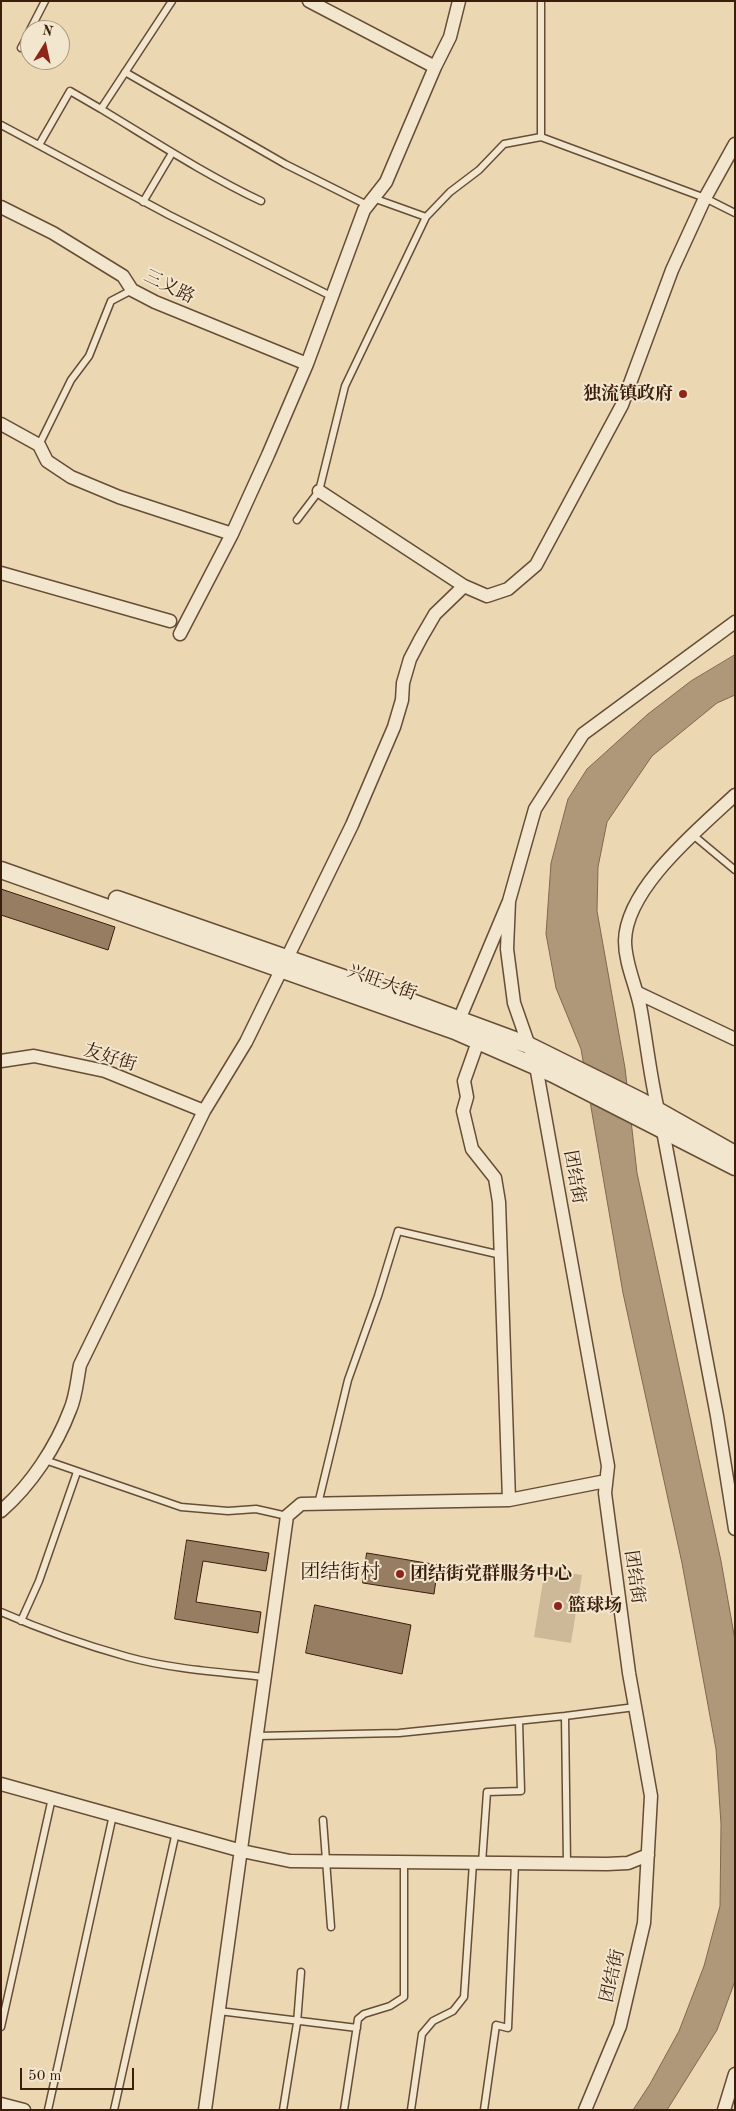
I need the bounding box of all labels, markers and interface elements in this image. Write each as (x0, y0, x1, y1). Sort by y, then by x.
north arrow (20, 20, 70, 70)
text: N (41, 23, 54, 39)
street label: 三义路 (140, 265, 198, 309)
place label: 独流镇政府 (583, 383, 673, 405)
marker: 独流镇政府 (677, 388, 689, 400)
street label: 兴旺大街 (344, 961, 420, 1005)
street label: 友好街 (81, 1040, 139, 1076)
street label: 团结街 (559, 1149, 589, 1205)
street label: 团结街 (620, 1549, 648, 1605)
district label: 团结街村 (300, 1561, 380, 1585)
place label: 团结街党群服务中心 (410, 1563, 572, 1585)
marker: 团结街党群服务中心 (394, 1568, 406, 1580)
place label: 篮球场 (568, 1595, 622, 1617)
marker: 篮球场 (552, 1600, 564, 1612)
street label: 团结街 (596, 1947, 630, 2005)
scale bar (22, 2058, 136, 2090)
text: 50 m (28, 2069, 62, 2084)

